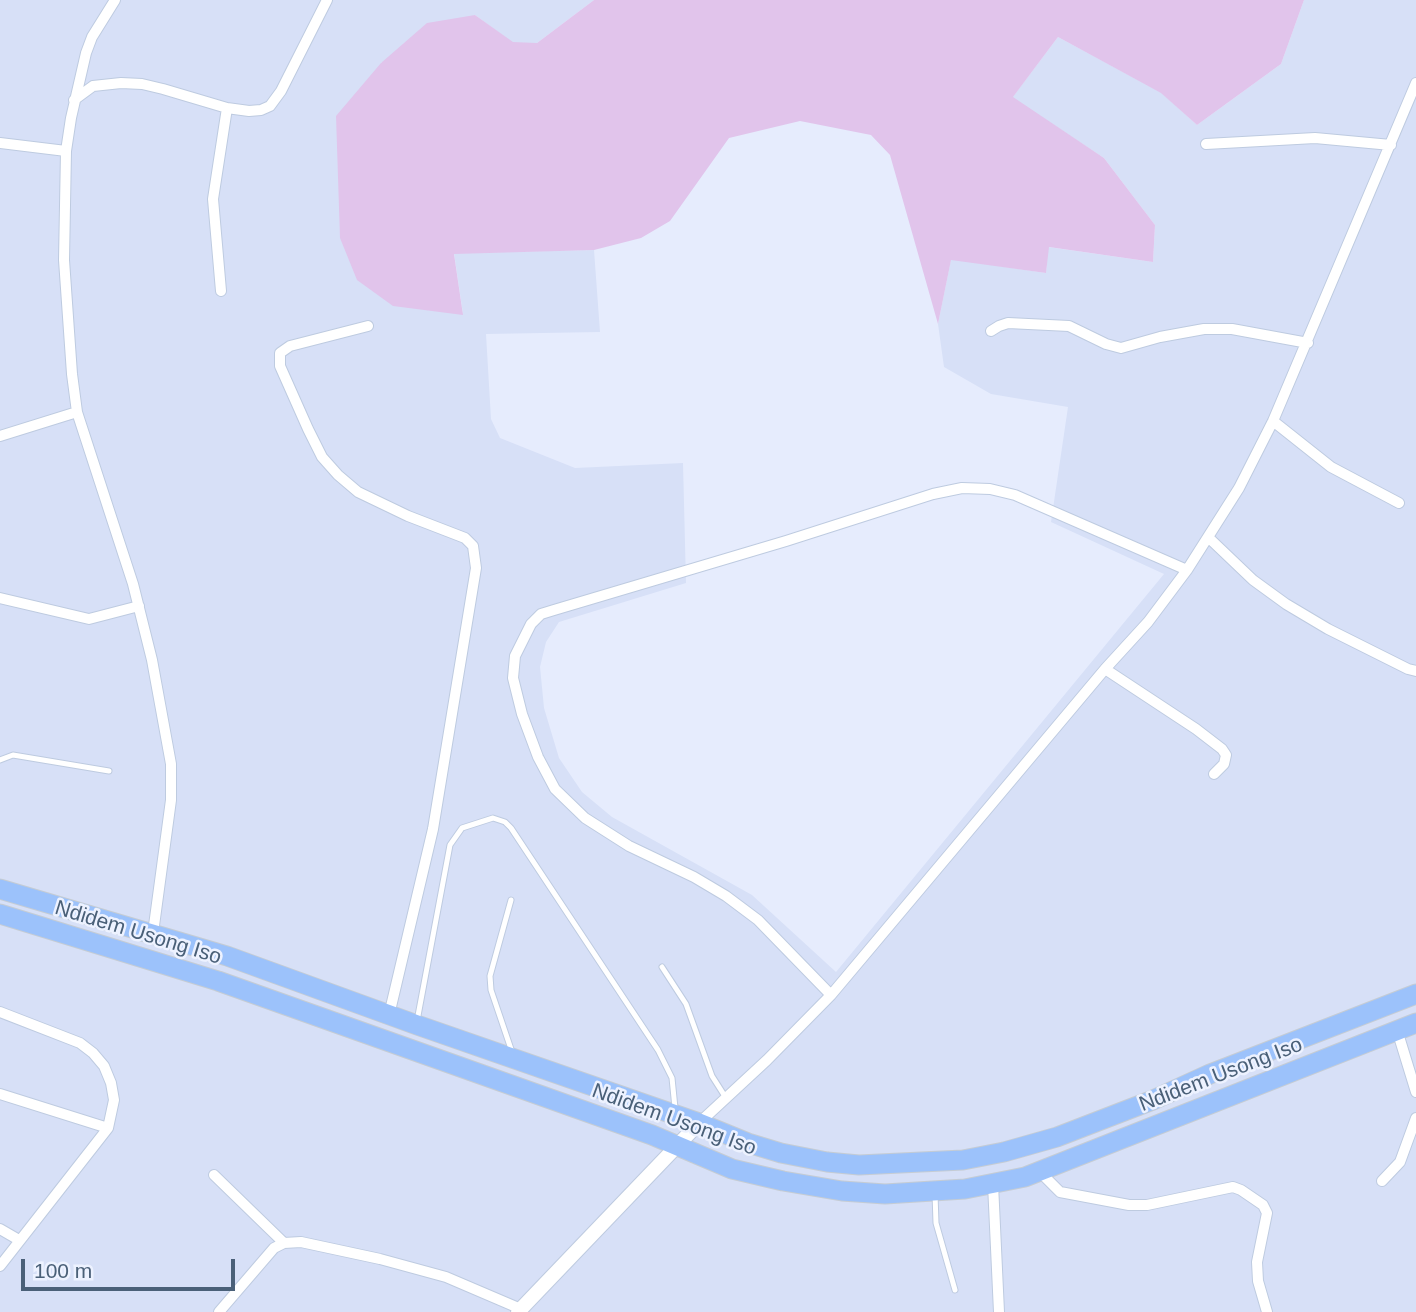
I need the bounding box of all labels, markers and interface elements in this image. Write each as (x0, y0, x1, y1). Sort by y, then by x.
street label: Ndidem Usong Iso (52, 896, 224, 970)
street label: Ndidem Usong Iso (1136, 1032, 1306, 1118)
street label: Ndidem Usong Iso (589, 1079, 759, 1161)
scale bar (24, 1246, 238, 1290)
text: 100 m (34, 1259, 92, 1282)

